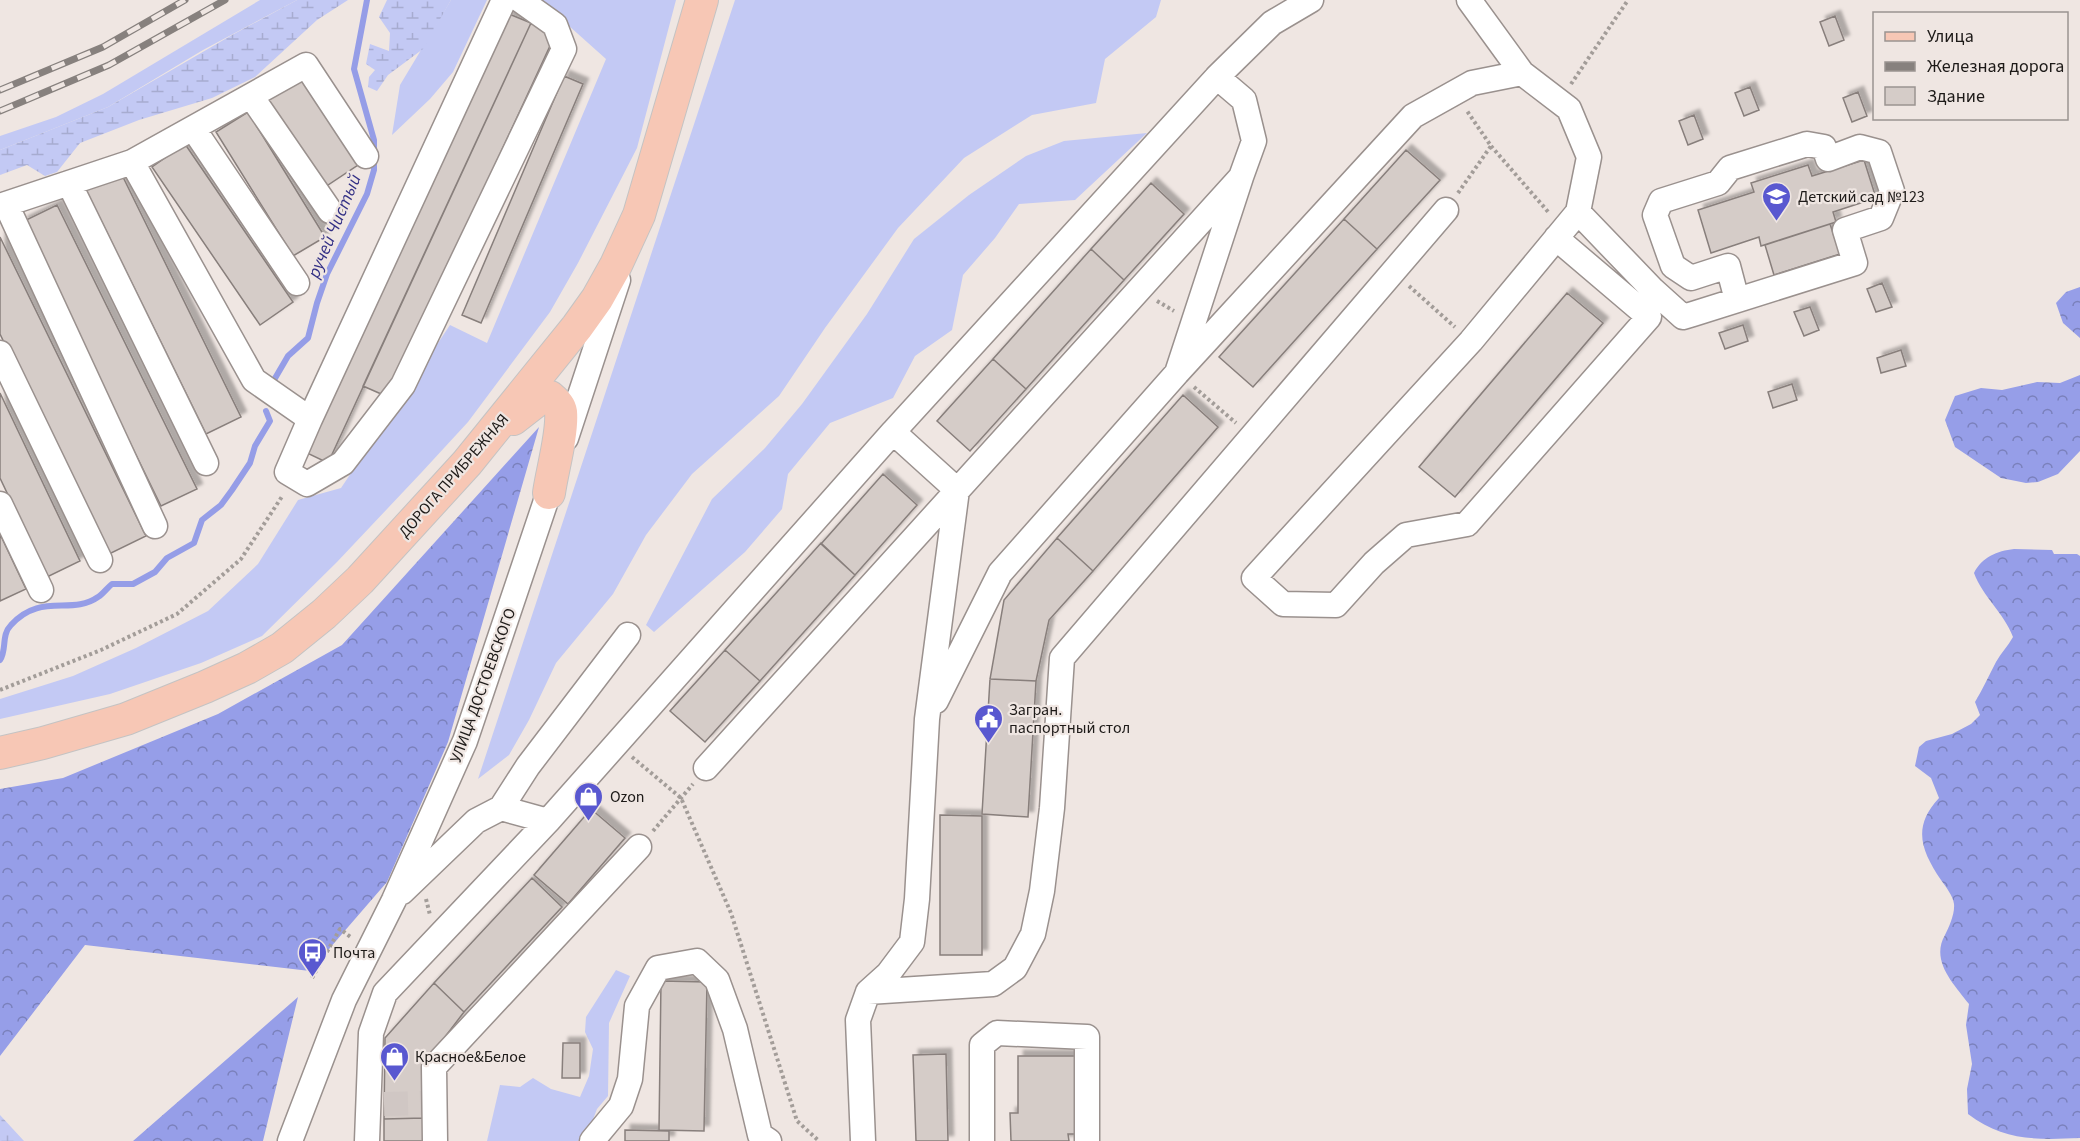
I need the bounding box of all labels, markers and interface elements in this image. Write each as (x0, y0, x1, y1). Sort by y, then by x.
legend (1873, 12, 2068, 120)
text: Улица (1927, 24, 1974, 49)
text: Железная дорога (1927, 54, 2064, 79)
text: Здание (1927, 84, 1985, 109)
water label: ручей Чистый (301, 170, 368, 283)
school or university icon: Детский сад №123 (1761, 180, 1793, 222)
place label: Детский сад №123 (1798, 186, 1925, 208)
street label: ДОРОГА ПРИБРЕЖНАЯ (394, 409, 514, 542)
street label: УЛИЦА ДОСТОЕВСКОГО (445, 605, 521, 766)
place label: Загран. паспортный стол (1009, 699, 1130, 739)
public building icon: Загран. паспортный стол (972, 702, 1004, 744)
shop icon: Ozon (573, 780, 605, 822)
place label: Ozon (610, 786, 645, 808)
bus stop icon: Почта (296, 936, 328, 978)
place label: Почта (333, 942, 375, 964)
shop icon: Красное&Белое (378, 1040, 410, 1082)
place label: Красное&Белое (415, 1046, 526, 1068)

